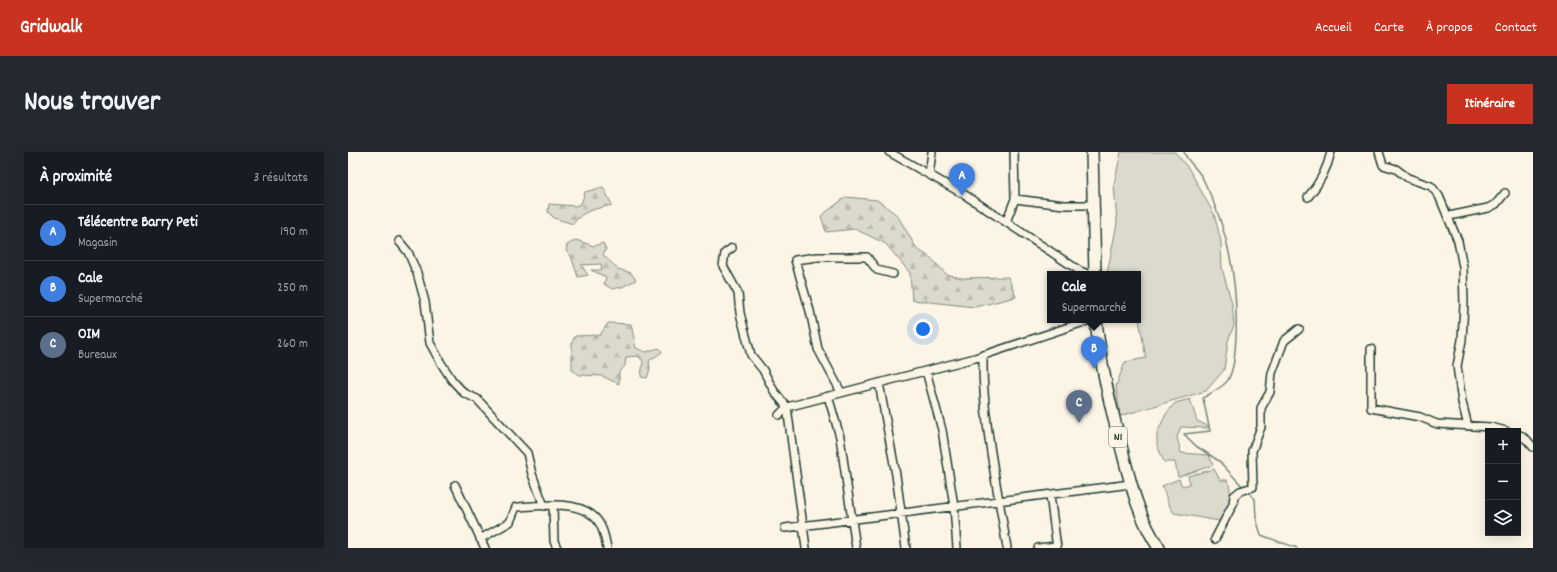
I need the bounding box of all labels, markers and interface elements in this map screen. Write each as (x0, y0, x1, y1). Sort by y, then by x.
text: Gridwalk (20, 15, 83, 42)
text: Accueil (1315, 18, 1352, 38)
text: Carte (1374, 18, 1404, 38)
text: À propos (1426, 18, 1473, 38)
text: Contact (1495, 18, 1537, 38)
text: Nous trouver (24, 84, 160, 124)
button: Itinéraire (1447, 84, 1533, 124)
pin: A (949, 163, 975, 196)
text: À proximité (40, 166, 112, 190)
text: 3 résultats (253, 169, 308, 188)
text: Télécentre Barry Peti (78, 212, 198, 234)
text: A (49, 223, 57, 242)
text: 190 m (280, 223, 308, 242)
text: Magasin (78, 234, 117, 253)
text: Cale (78, 268, 103, 290)
popup (1047, 271, 1141, 323)
text: Cale (1062, 277, 1086, 299)
text: B (50, 279, 56, 298)
text: 250 m (277, 279, 308, 298)
text: Supermarché (78, 290, 143, 309)
text: Supermarché (1062, 299, 1126, 318)
your location (913, 319, 933, 339)
text: OIM (78, 324, 100, 346)
text: C (50, 335, 56, 354)
text: 260 m (277, 335, 308, 354)
pin: B (1081, 336, 1107, 369)
text: Bureaux (78, 346, 117, 365)
pin: C (1066, 390, 1092, 423)
road number: N1 (1109, 427, 1127, 447)
map controls (1485, 428, 1521, 536)
button: + (1485, 428, 1521, 464)
button: − (1485, 464, 1521, 500)
button: layers (1485, 500, 1521, 536)

